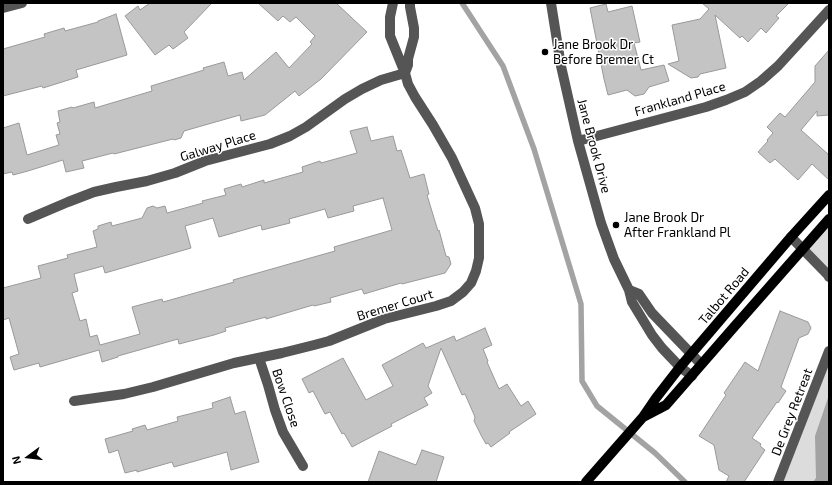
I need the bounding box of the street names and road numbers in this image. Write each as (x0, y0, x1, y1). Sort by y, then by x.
street label: Frankland Place (633, 79, 727, 119)
street label: Jane Brook Drive (574, 97, 614, 195)
street label: Galway Place (178, 127, 258, 165)
street label: Talbot Road (696, 264, 752, 328)
street label: Bremer Court (355, 286, 435, 324)
street label: De Grey Retreat (768, 366, 816, 458)
street label: Bow Close (269, 367, 303, 429)

